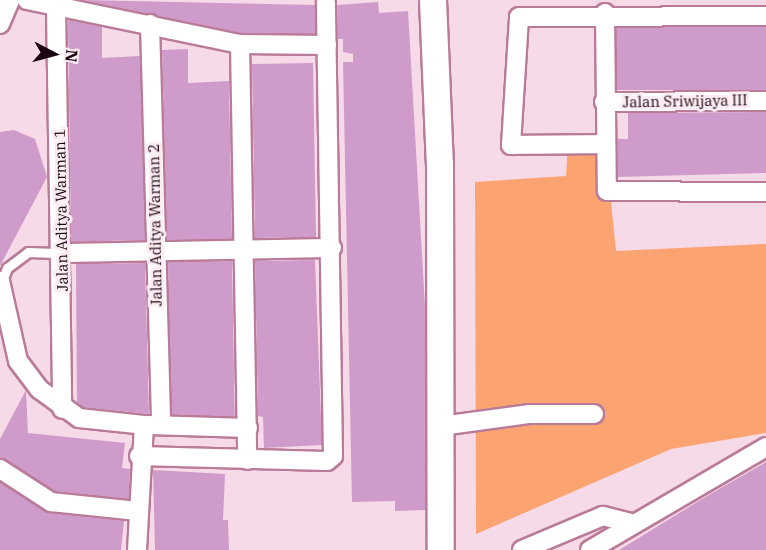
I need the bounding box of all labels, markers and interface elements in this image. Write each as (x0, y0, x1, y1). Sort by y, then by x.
north arrow (24, 24, 84, 84)
text: N (61, 49, 83, 63)
street label: Jalan Sriwijaya III (622, 91, 748, 111)
street label: Jalan Aditya Warman 1 (51, 129, 71, 291)
street label: Jalan Aditya Warman 2 (145, 144, 165, 306)

